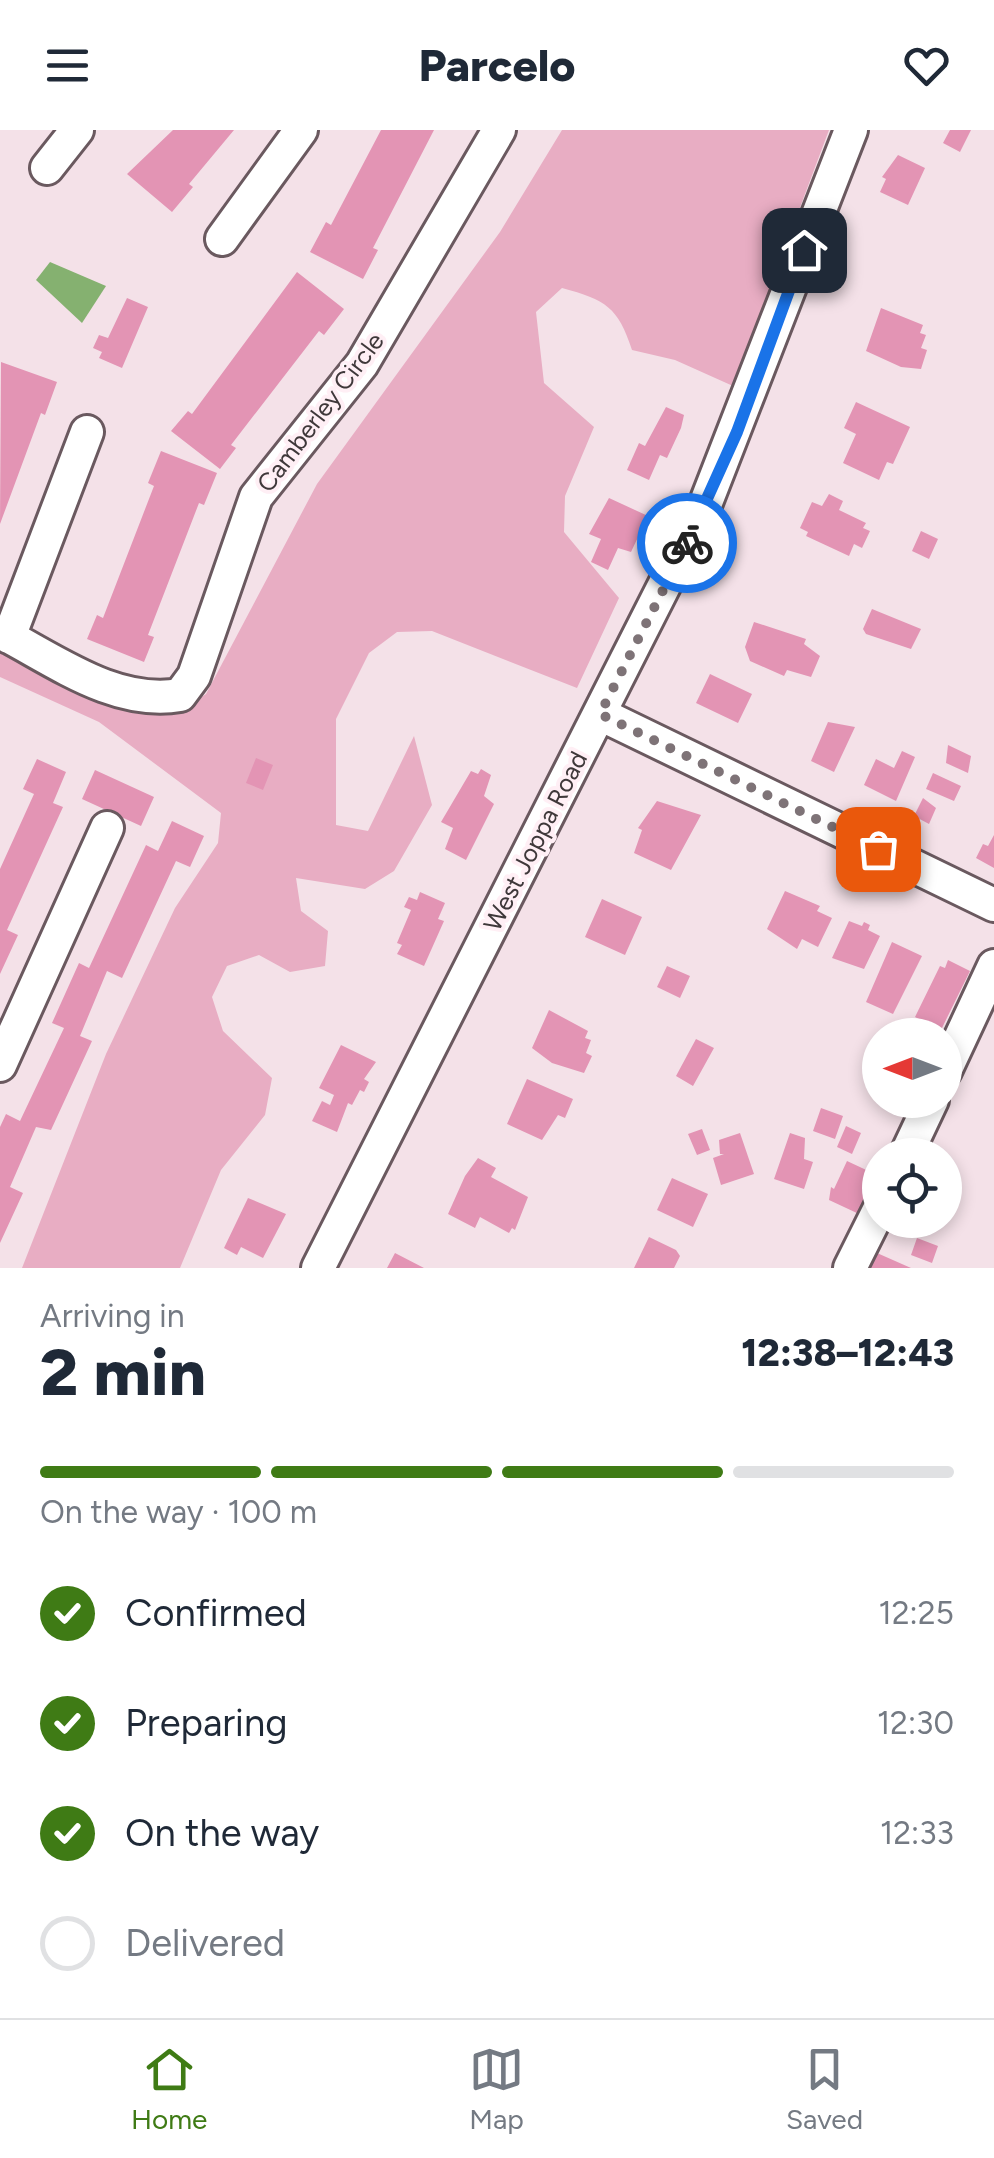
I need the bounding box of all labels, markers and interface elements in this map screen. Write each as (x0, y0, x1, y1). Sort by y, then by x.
icon: menu (40, 38, 95, 93)
text: Parcelo (418, 38, 576, 92)
icon: heart (899, 38, 954, 93)
pin (762, 208, 847, 293)
icon: home (777, 223, 832, 278)
street label: Camberley Circle (250, 326, 390, 498)
courier (637, 493, 737, 593)
icon: bike (660, 516, 715, 571)
street label: West Joppa Road (477, 746, 593, 936)
pin (836, 807, 921, 892)
icon: bag (851, 822, 906, 877)
north arrow (862, 1018, 962, 1118)
map controls (862, 1018, 962, 1238)
button: locate (862, 1138, 962, 1238)
text: Arriving in (40, 1297, 185, 1335)
text: 12:38–12:43 (741, 1330, 954, 1376)
text: 2 min (40, 1333, 206, 1411)
text: On the way · 100 m (40, 1493, 317, 1531)
icon: check (40, 1586, 95, 1641)
text: Confirmed (125, 1590, 307, 1636)
text: 12:25 (879, 1594, 954, 1632)
icon: check (40, 1696, 95, 1751)
text: Preparing (125, 1700, 287, 1746)
text: 12:30 (877, 1704, 954, 1742)
icon: check (40, 1806, 95, 1861)
text: On the way (125, 1810, 319, 1856)
text: 12:33 (880, 1814, 954, 1852)
text: Delivered (125, 1920, 285, 1966)
tab: Home (131, 2042, 207, 2136)
tab: Map (469, 2042, 524, 2136)
tab: Saved (786, 2042, 863, 2136)

